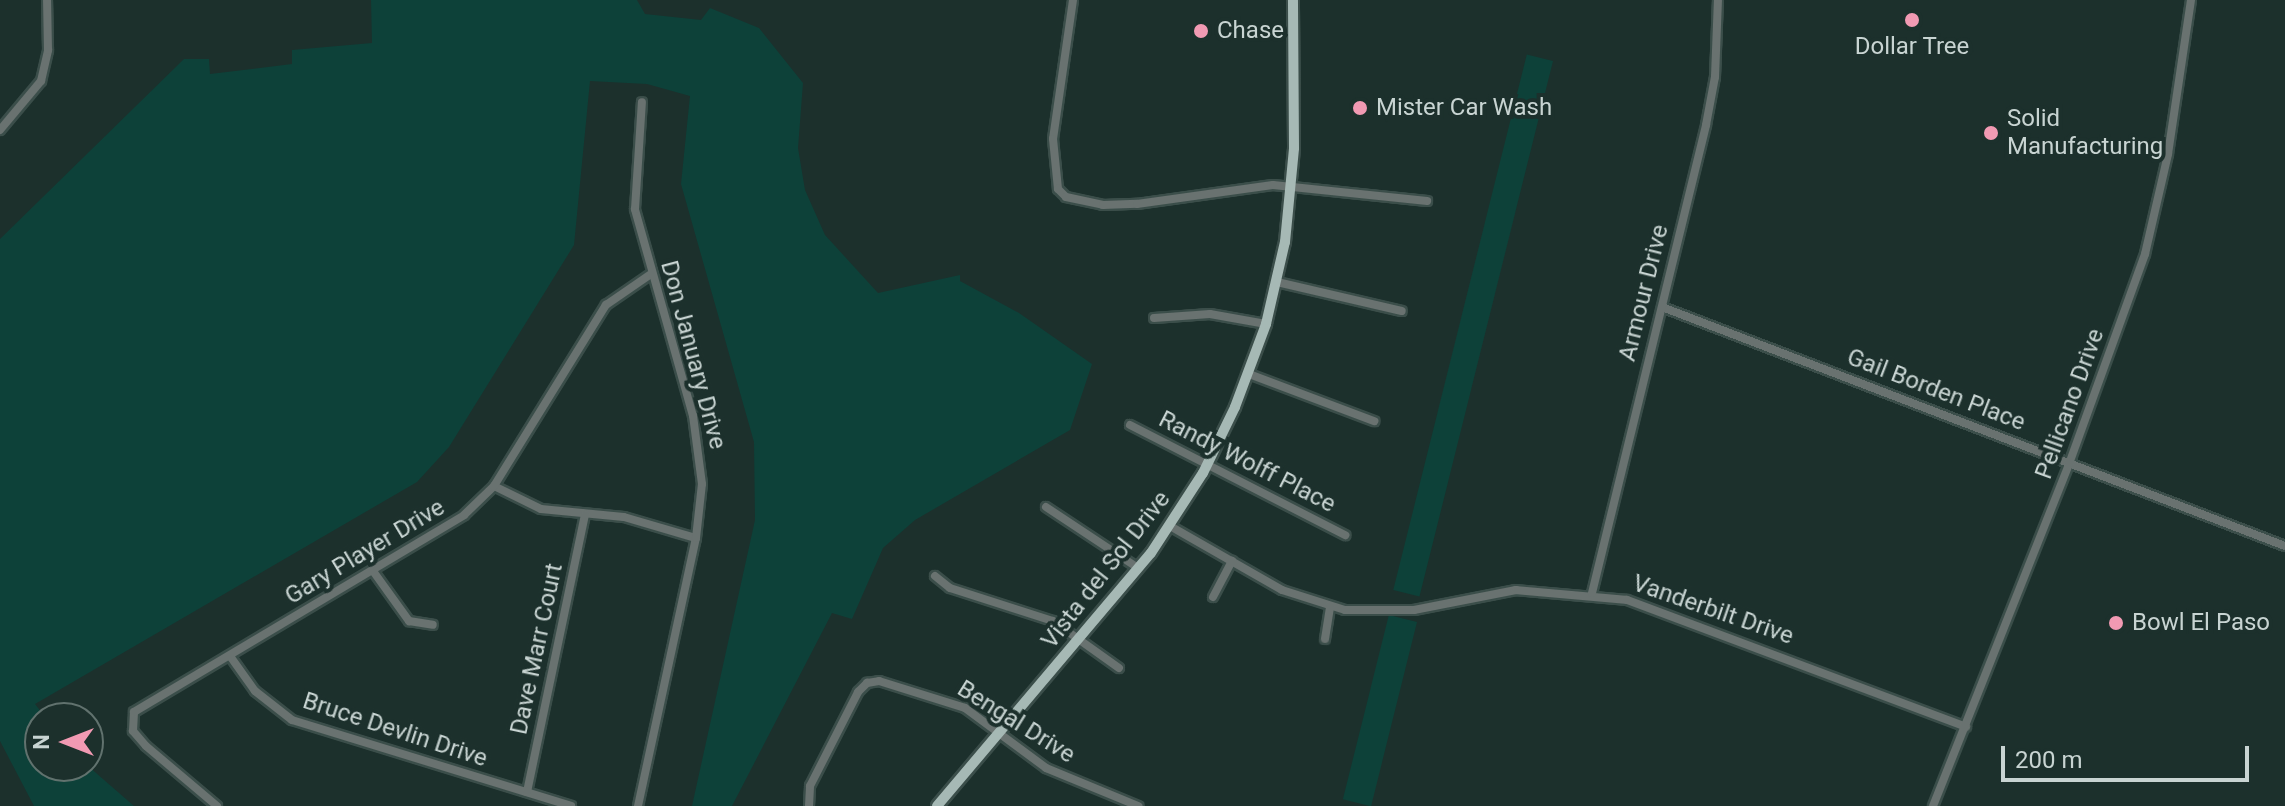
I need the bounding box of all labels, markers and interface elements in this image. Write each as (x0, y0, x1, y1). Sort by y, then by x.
marker: Dollar Tree (1903, 11, 1921, 29)
place label: Chase (1217, 17, 1284, 45)
marker: Chase (1192, 22, 1210, 40)
place label: Dollar Tree (1854, 33, 1970, 61)
place label: Mister Car Wash (1376, 94, 1552, 122)
marker: Mister Car Wash (1351, 99, 1369, 117)
place label: Solid Manufacturing (2007, 105, 2163, 161)
marker: Solid Manufacturing (1982, 124, 2000, 142)
street label: Armour Drive (1613, 222, 1675, 364)
street label: Don January Drive (654, 258, 732, 452)
street label: Pellicano Drive (2030, 325, 2110, 483)
street label: Gail Borden Place (1843, 343, 2029, 437)
street label: Randy Wolff Place (1154, 405, 1340, 519)
street label: Vista del Sol Drive (1036, 485, 1176, 655)
street label: Gary Player Drive (280, 493, 450, 611)
street label: Dave Marr Court (505, 561, 569, 737)
street label: Vanderbilt Drive (1629, 569, 1797, 651)
place label: Bowl El Paso (2132, 609, 2270, 637)
marker: Bowl El Paso (2107, 614, 2125, 632)
street label: Bengal Drive (952, 675, 1080, 769)
street label: Bruce Devlin Drive (299, 687, 491, 773)
north arrow (24, 702, 104, 782)
scale bar (2005, 730, 2253, 780)
text: N (29, 734, 54, 750)
text: 200 m (2015, 746, 2082, 774)

